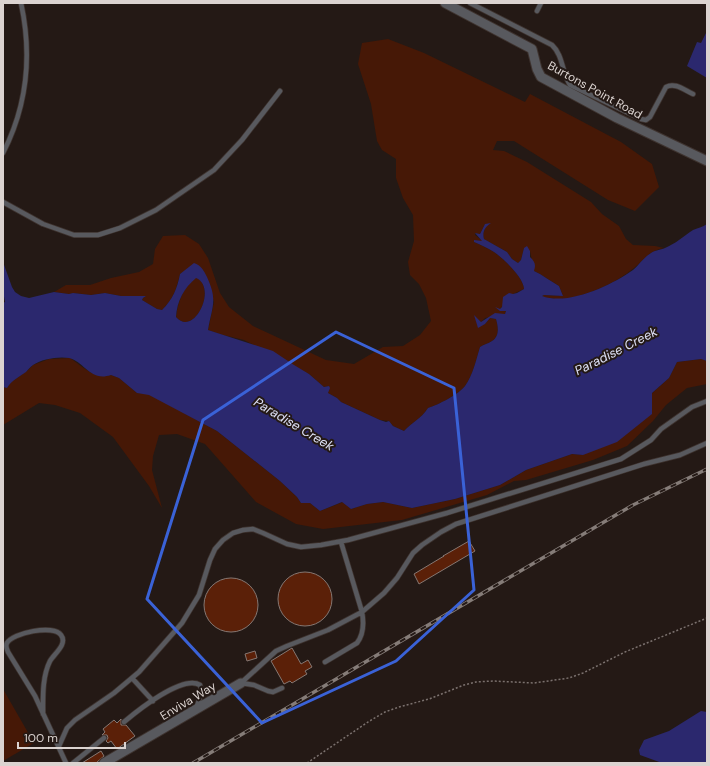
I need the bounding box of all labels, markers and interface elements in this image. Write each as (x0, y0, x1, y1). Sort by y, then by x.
street label: Burtons Point Road (545, 57, 645, 123)
water label: Paradise Creek (572, 323, 661, 379)
water label: Paradise Creek (251, 393, 338, 455)
street label: Enviva Way (157, 678, 219, 724)
scale bar (18, 724, 125, 750)
text: 100 m (24, 730, 58, 746)

